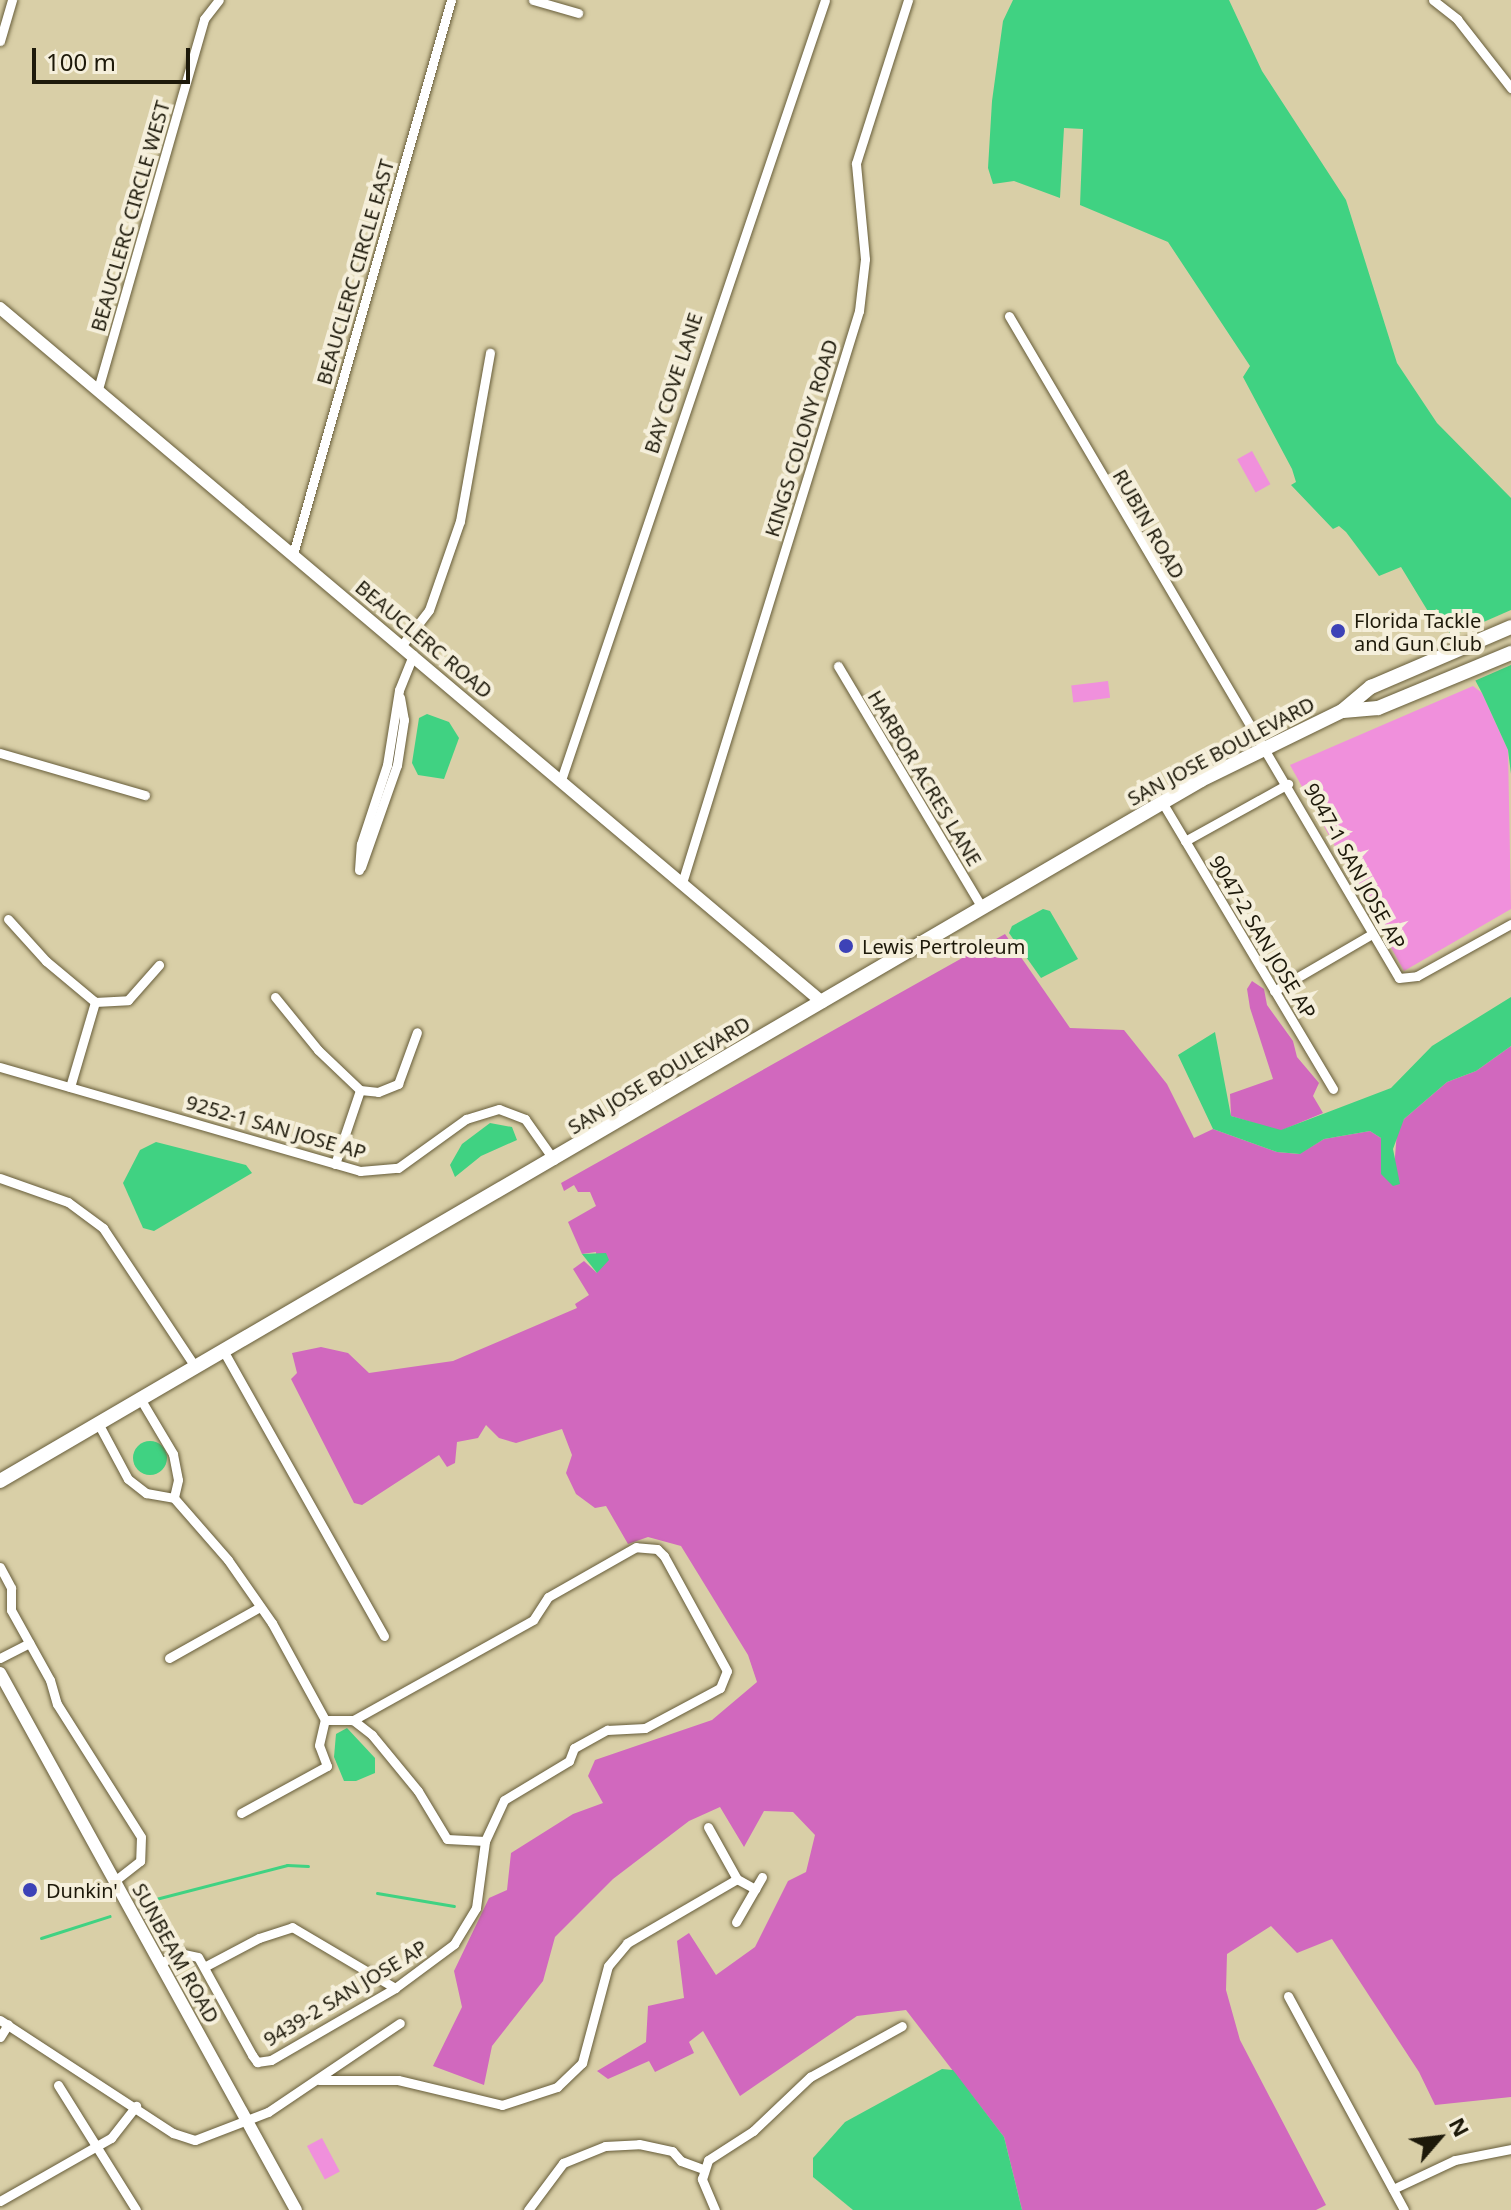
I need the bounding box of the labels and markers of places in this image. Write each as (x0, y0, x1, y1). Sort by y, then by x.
place label: Florida Tackle and Gun Club (1354, 608, 1482, 655)
marker: Florida Tackle and Gun Club (1329, 622, 1347, 640)
place label: Lewis Pertroleum (862, 934, 1025, 958)
marker: Lewis Pertroleum (837, 937, 855, 955)
place label: Dunkin' (46, 1878, 118, 1902)
marker: Dunkin' (21, 1881, 39, 1899)

